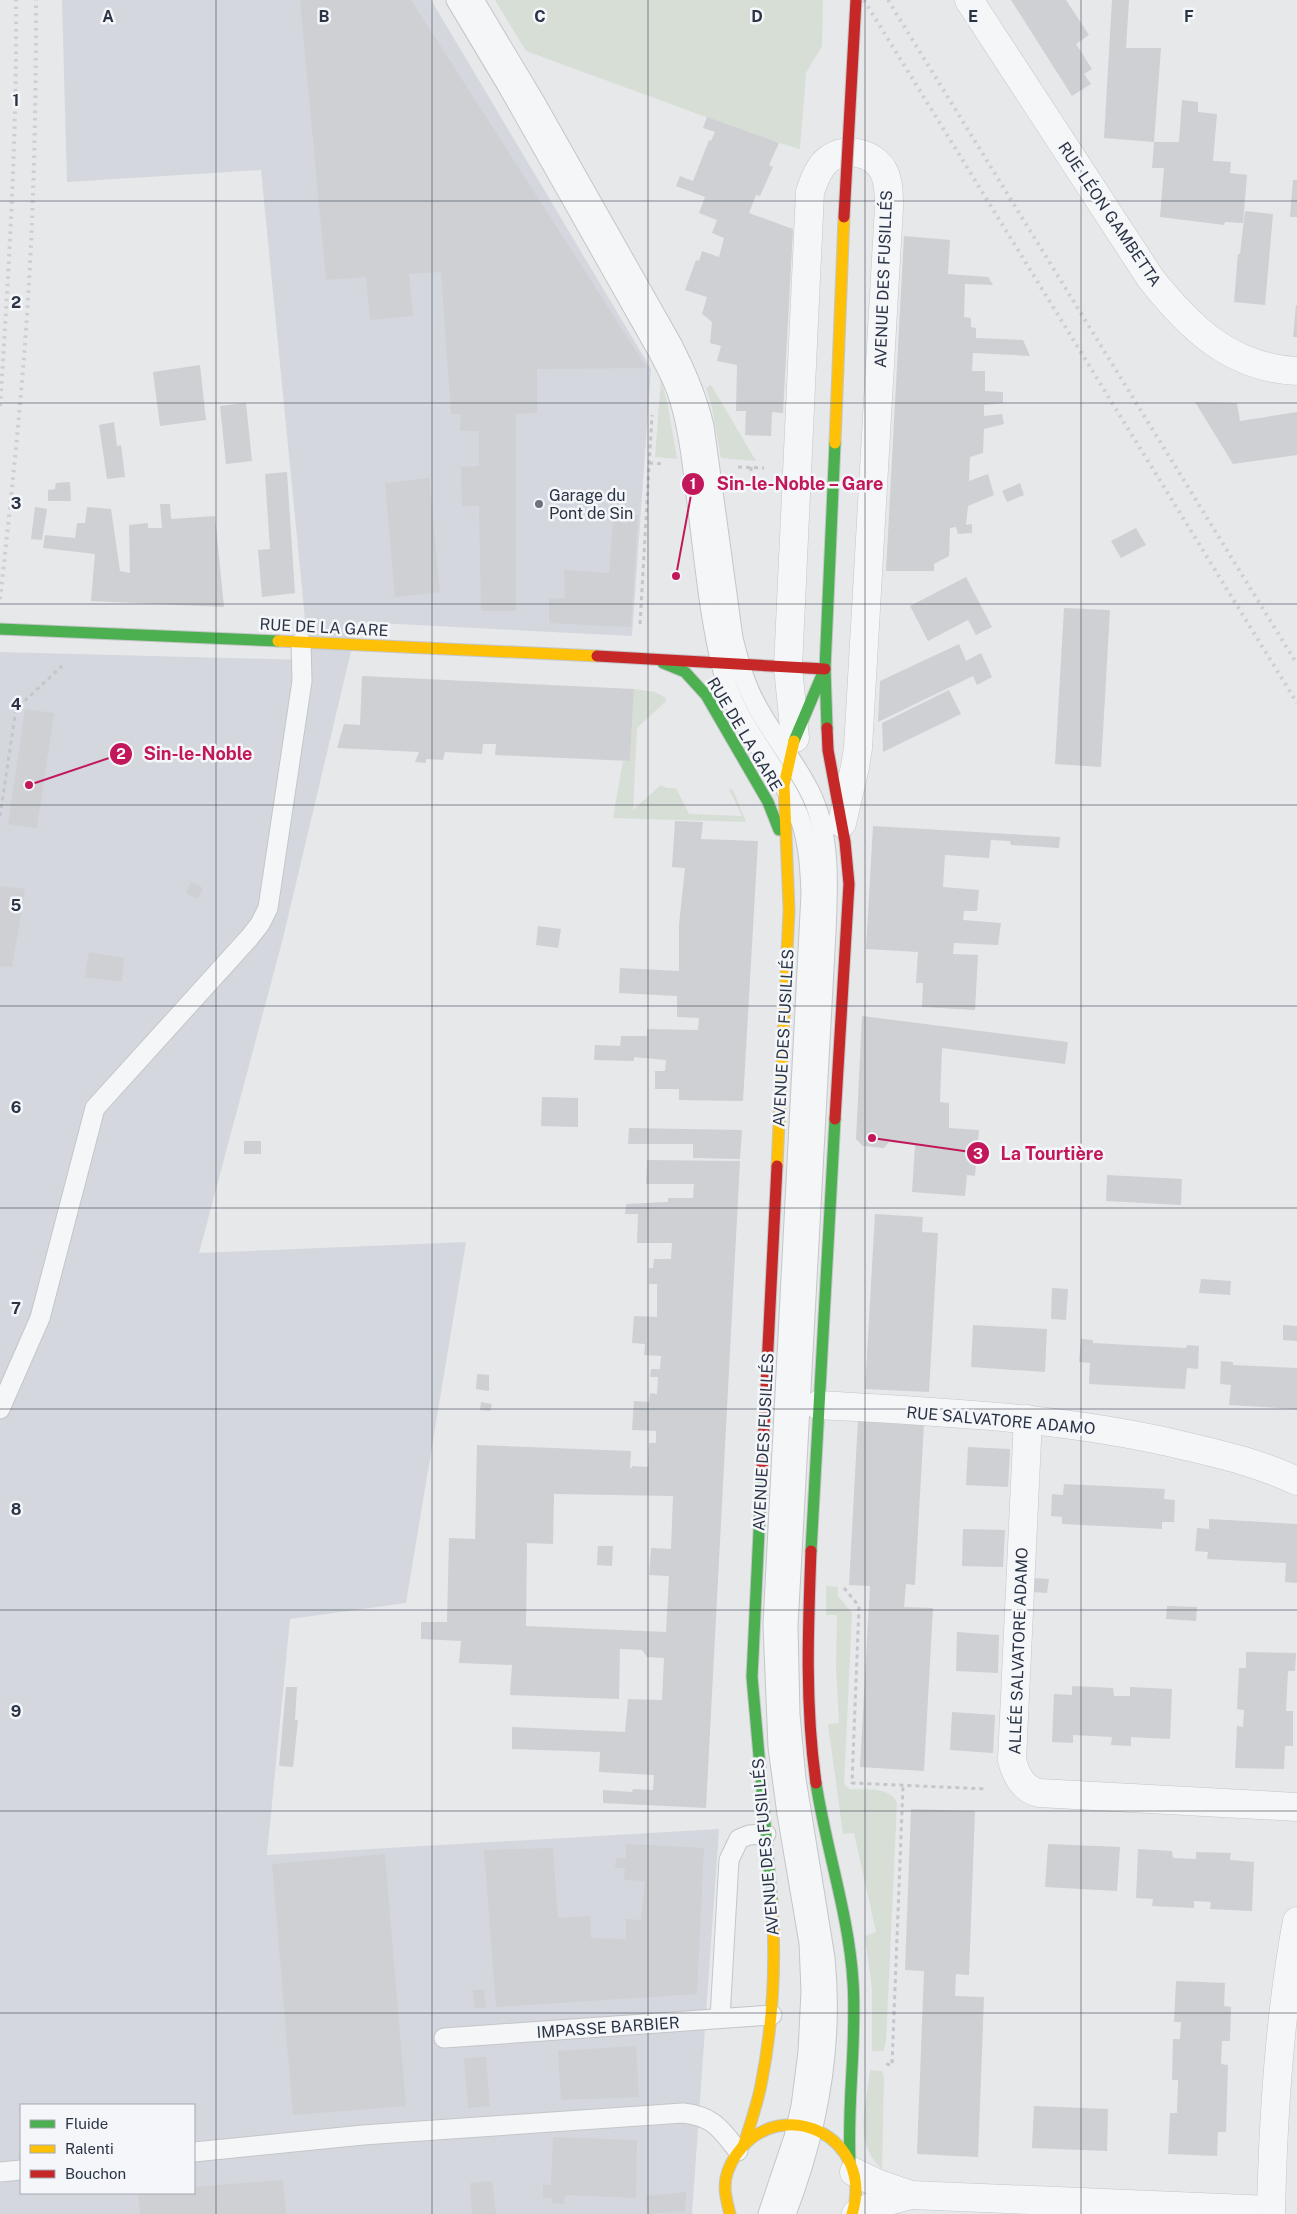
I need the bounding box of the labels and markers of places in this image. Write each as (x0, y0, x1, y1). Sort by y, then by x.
callout: Sin-le-Noble – Gare (680, 468, 895, 501)
place label: Garage du Pont de Sin (549, 486, 633, 523)
marker: Garage du Pont de Sin (533, 498, 545, 510)
callout: Sin-le-Noble (109, 738, 263, 771)
callout: La Tourtière (965, 1137, 1113, 1170)

